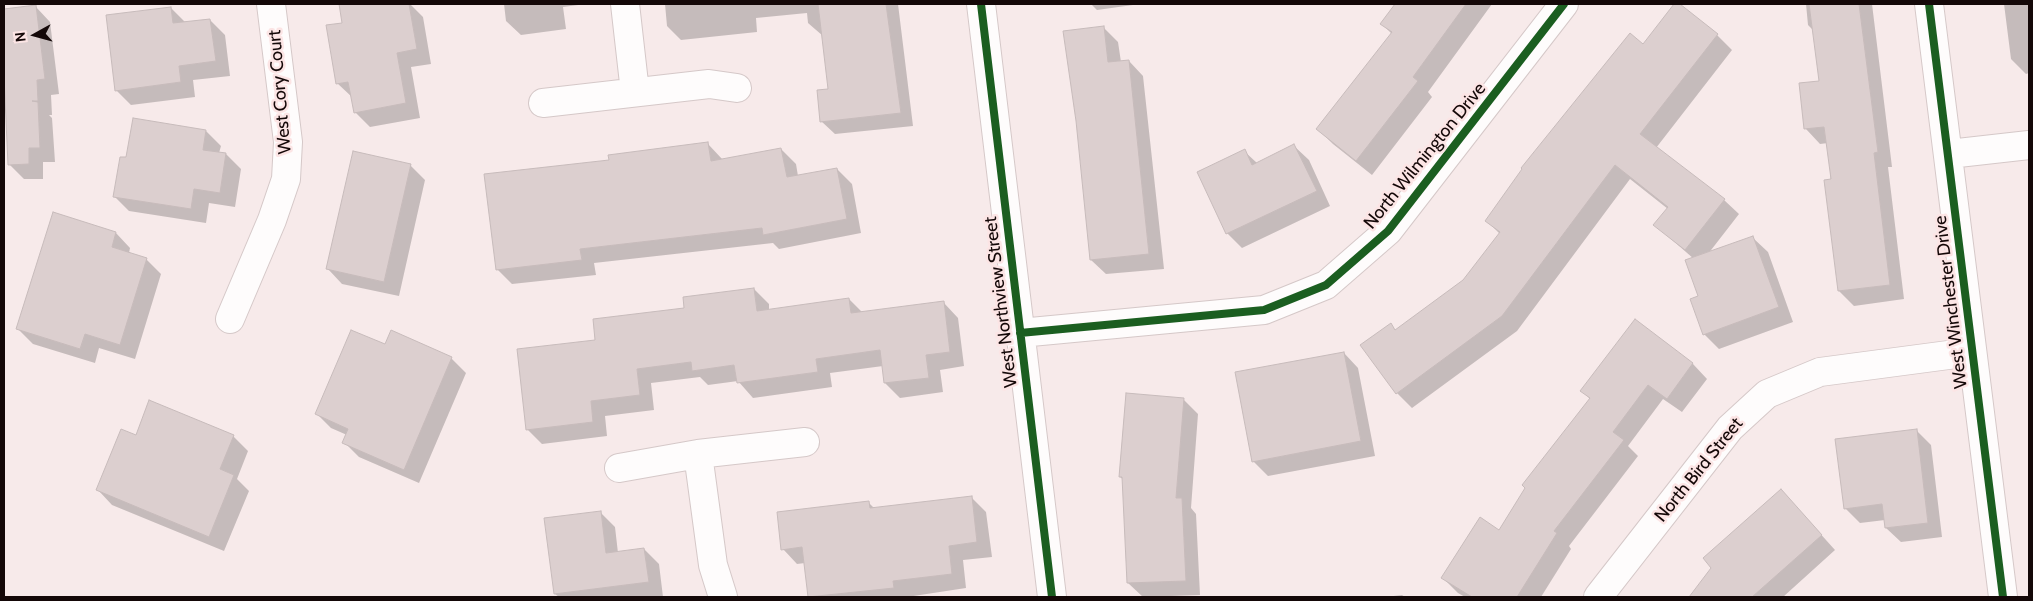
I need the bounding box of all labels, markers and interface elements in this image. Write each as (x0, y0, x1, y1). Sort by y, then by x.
north arrow (10, 10, 60, 60)
street label: West Cory Court (264, 29, 296, 155)
text: N (11, 31, 30, 43)
street label: North Wilmington Drive (1359, 79, 1491, 233)
street label: West Winchester Drive (1930, 214, 1972, 390)
street label: West Northview Street (980, 215, 1022, 389)
street label: North Bird Street (1650, 413, 1748, 527)

